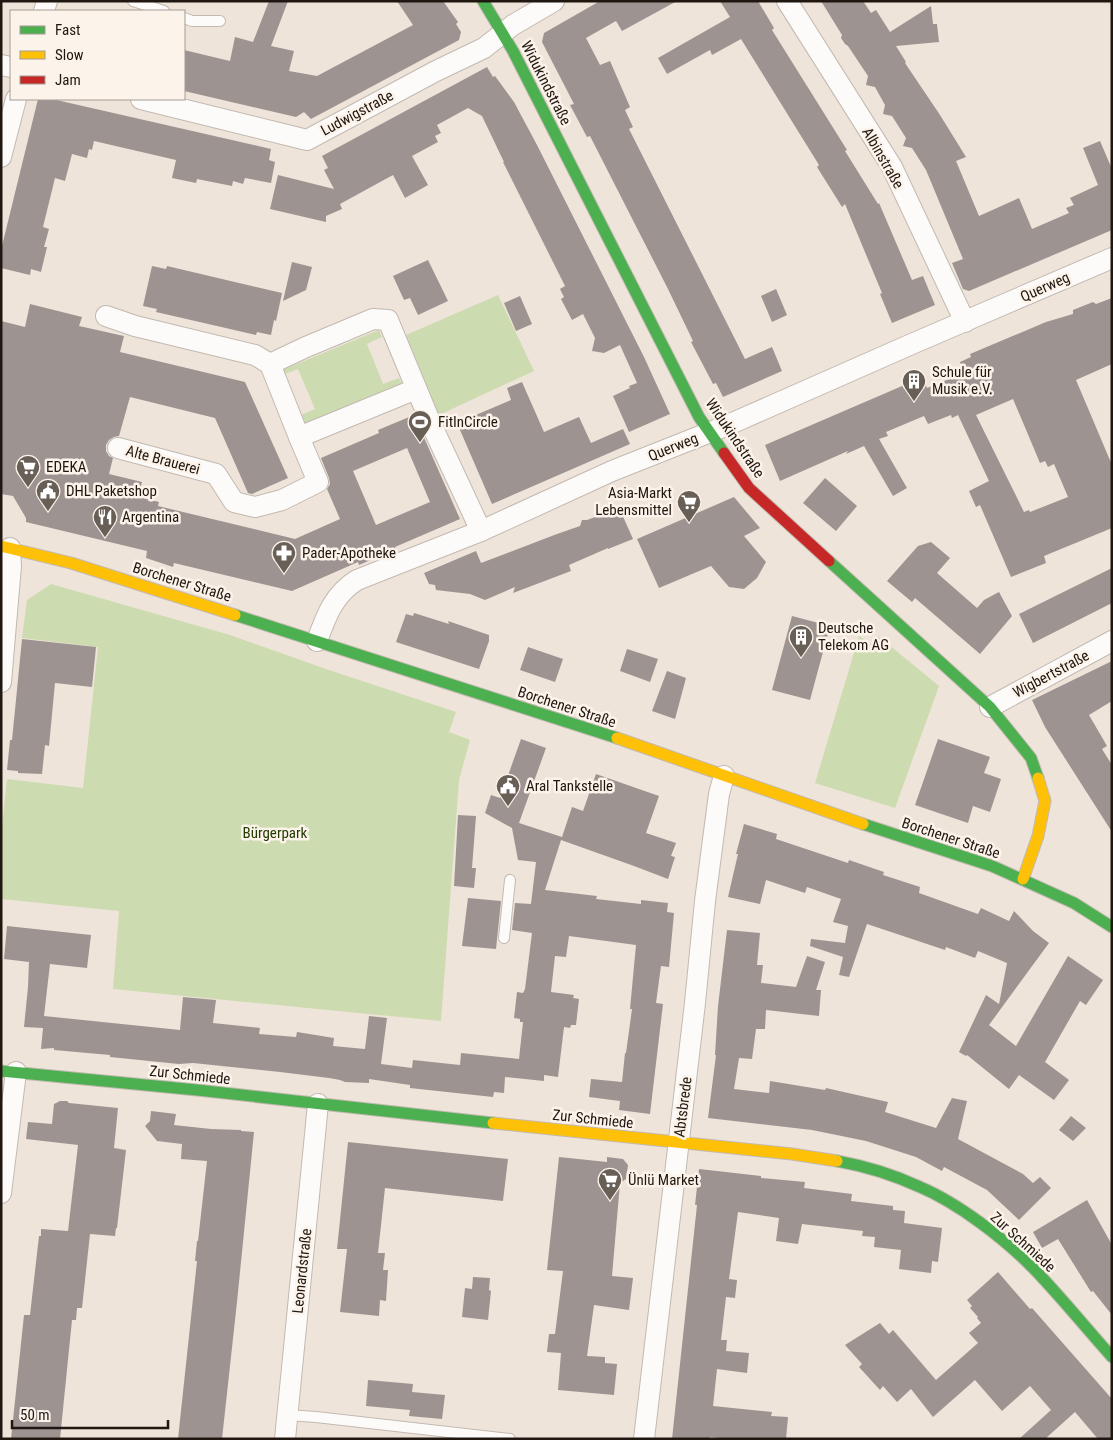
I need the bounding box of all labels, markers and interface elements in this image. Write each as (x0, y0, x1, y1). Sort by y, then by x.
legend (10, 10, 185, 100)
text: Fast (55, 21, 80, 39)
street label: Widukindstraße (517, 38, 575, 128)
text: Slow (55, 46, 84, 64)
text: Jam (55, 71, 81, 89)
street label: Ludwigstraße (318, 86, 396, 140)
street label: Albinstraße (858, 124, 908, 192)
street label: Querweg (1018, 268, 1072, 306)
place label: Schule für Musik e.V. (932, 363, 993, 398)
building icon: Schule für Musik e.V. (901, 368, 927, 402)
street label: Widukindstraße (702, 395, 768, 481)
sports icon: FitInCircle (407, 409, 433, 443)
place label: FitInCircle (438, 413, 498, 431)
street label: Querweg (645, 429, 701, 465)
street label: Alte Brauerei (124, 441, 202, 479)
supermarket icon: EDEKA (15, 454, 41, 488)
place label: EDEKA (46, 458, 87, 476)
public building icon: DHL Paketshop (35, 478, 61, 512)
place label: DHL Paketshop (66, 482, 157, 500)
place label: Asia-Markt Lebensmittel (595, 484, 672, 519)
supermarket icon: Asia-Markt Lebensmittel (676, 489, 702, 523)
restaurant icon: Argentina (92, 504, 118, 538)
place label: Argentina (122, 508, 179, 526)
pharmacy icon: Pader-Apotheke (271, 540, 297, 574)
place label: Pader-Apotheke (302, 544, 396, 562)
street label: Borchener Straße (130, 558, 234, 606)
place label: Deutsche Telekom AG (818, 619, 889, 654)
building icon: Deutsche Telekom AG (788, 624, 814, 658)
street label: Wigbertstraße (1010, 646, 1092, 702)
street label: Borchener Straße (516, 683, 618, 731)
public building icon: Aral Tankstelle (495, 773, 521, 807)
place label: Aral Tankstelle (526, 777, 613, 795)
street label: Borchener Straße (900, 814, 1002, 862)
park label: Bürgerpark (243, 824, 308, 842)
street label: Zur Schmiede (149, 1062, 231, 1088)
street label: Abtsbrede (670, 1076, 696, 1138)
street label: Zur Schmiede (552, 1106, 634, 1132)
supermarket icon: Ünlü Market (597, 1167, 623, 1201)
place label: Ünlü Market (628, 1171, 699, 1189)
street label: Zur Schmiede (987, 1208, 1059, 1276)
street label: Leonardstraße (289, 1227, 315, 1315)
scale bar (12, 1398, 169, 1430)
text: 50 m (20, 1406, 50, 1424)

